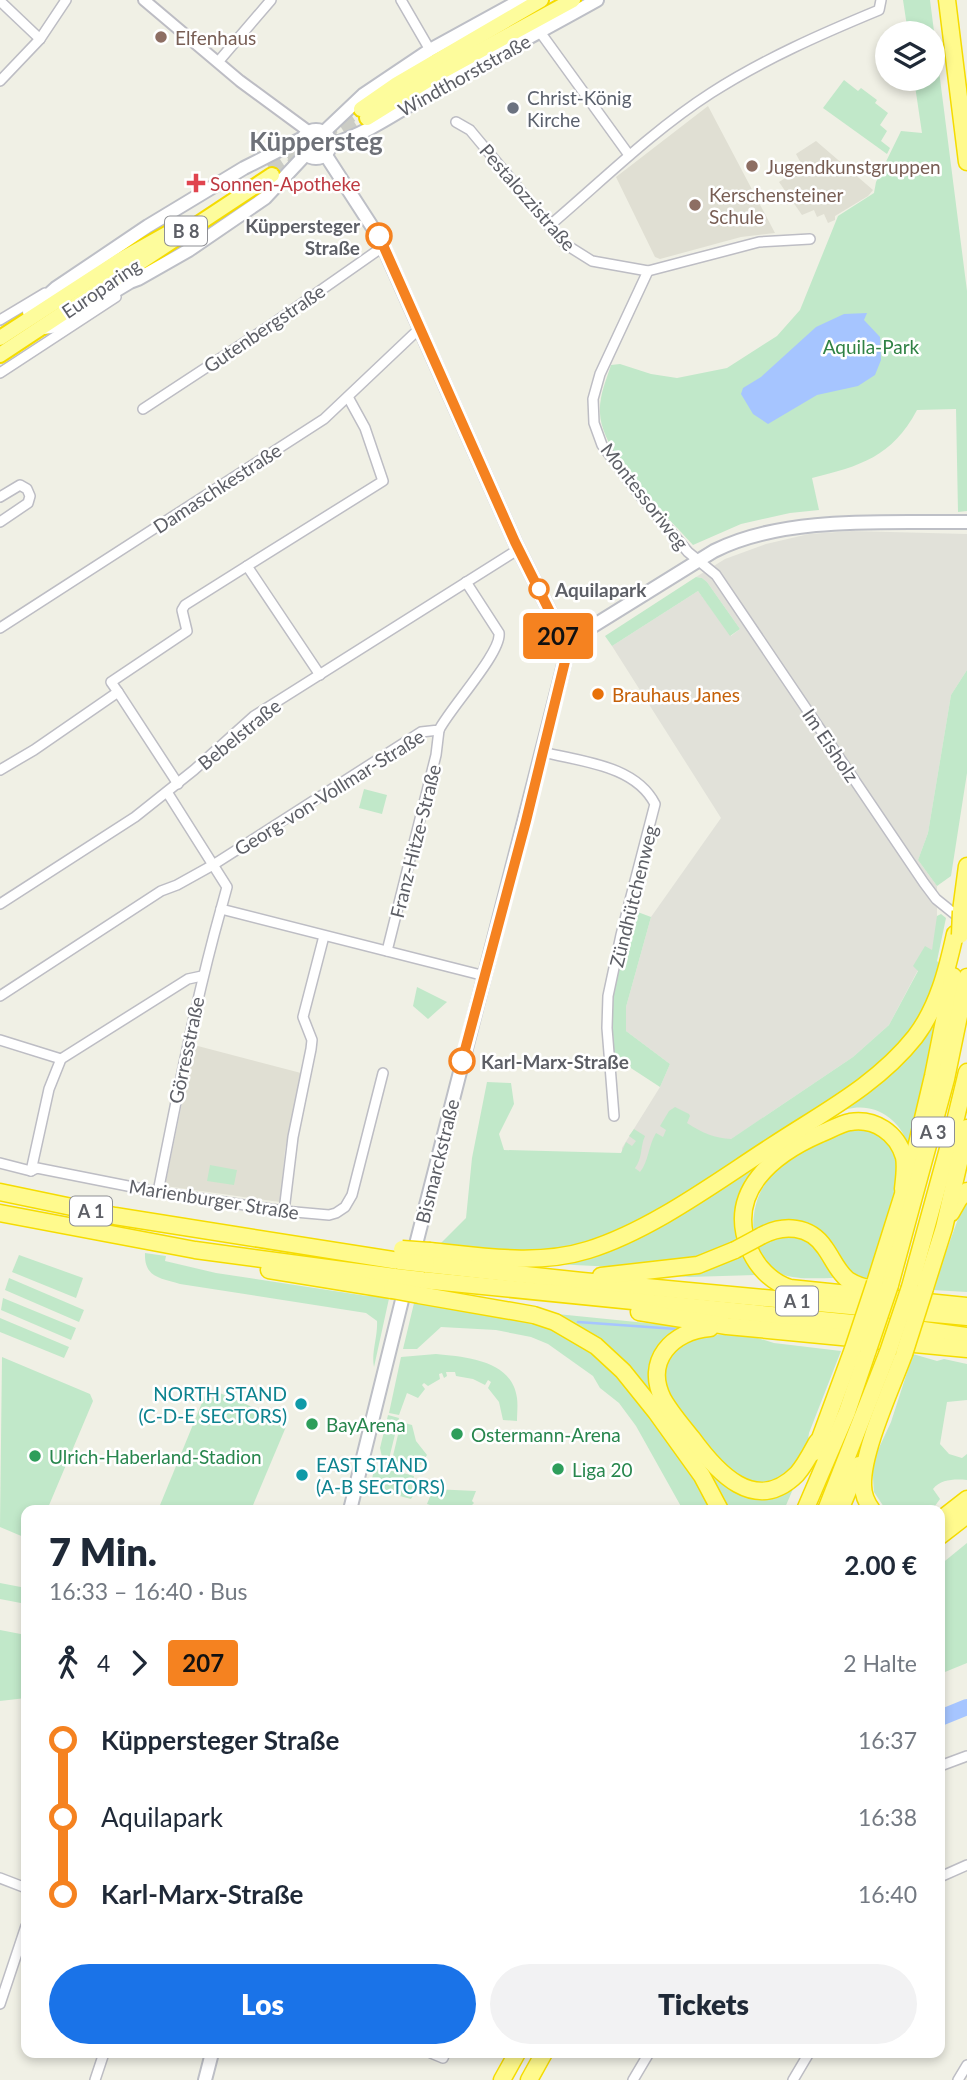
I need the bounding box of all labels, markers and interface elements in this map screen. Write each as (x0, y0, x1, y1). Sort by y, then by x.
map controls (875, 21, 945, 91)
button: layers (875, 21, 945, 91)
place label: Elfenhaus (175, 26, 256, 49)
marker: Elfenhaus (153, 29, 169, 45)
street label: Windthorststraße (394, 29, 534, 121)
place label: Christ-König Kirche (527, 86, 632, 131)
marker: Christ-König Kirche (505, 100, 521, 116)
district label: Küppersteg (249, 125, 383, 157)
street label: Pestalozzistraße (475, 139, 581, 255)
place label: Jugendkunstgruppen (766, 155, 941, 178)
marker: Jugendkunstgruppen (744, 158, 760, 174)
place label: Sonnen-Apotheke (210, 172, 361, 195)
marker: Sonnen-Apotheke (188, 175, 204, 191)
place label: Kerschensteiner Schule (709, 183, 844, 228)
marker: Kerschensteiner Schule (687, 197, 703, 213)
place label: Küppersteger Straße (245, 214, 361, 259)
road number: B 8 (165, 216, 207, 246)
marker: Küppersteger Straße (366, 223, 392, 249)
street label: Europaring (57, 253, 145, 323)
street label: Gutenbergstraße (199, 279, 329, 377)
park label: Aquila-Park (823, 335, 920, 358)
street label: Damaschkestraße (149, 438, 285, 538)
street label: Montessoriweg (596, 438, 694, 554)
place label: Aquilapark (554, 578, 647, 601)
marker: Aquilapark (529, 579, 549, 599)
line badge: 207 (518, 613, 598, 659)
text: 207 (537, 621, 579, 650)
place label: Brauhaus Janes (612, 683, 740, 706)
marker: Brauhaus Janes (590, 686, 606, 702)
street label: Bebelstraße (193, 694, 285, 774)
street label: Im Eisholz (798, 704, 864, 786)
street label: Georg-von-Vollmar-Straße (230, 724, 428, 860)
street label: Franz-Hitze-Straße (385, 762, 445, 920)
street label: Zündhütchenweg (604, 822, 662, 969)
street label: Görresstraße (163, 995, 209, 1105)
marker: Karl-Marx-Straße (449, 1048, 475, 1074)
place label: Karl-Marx-Straße (481, 1050, 629, 1073)
street label: Bismarckstraße (410, 1096, 464, 1226)
road number: A 3 (912, 1118, 954, 1147)
street label: Marienburger Straße (127, 1174, 301, 1224)
road number: A 1 (70, 1196, 112, 1226)
road number: A 1 (776, 1286, 818, 1316)
place label: NORTH STAND (C-D-E SECTORS) (138, 1382, 287, 1427)
marker: NORTH STAND (C-D-E SECTORS) (293, 1396, 309, 1412)
place label: BayArena (326, 1413, 406, 1436)
marker: BayArena (304, 1416, 320, 1432)
place label: Ostermann-Arena (471, 1423, 621, 1446)
marker: Ostermann-Arena (449, 1426, 465, 1442)
place label: Ulrich-Haberland-Stadion (49, 1445, 262, 1468)
marker: Ulrich-Haberland-Stadion (27, 1448, 43, 1464)
place label: EAST STAND (A-B SECTORS) (316, 1453, 445, 1498)
place label: Liga 20 (572, 1458, 633, 1481)
marker: Liga 20 (550, 1461, 566, 1477)
marker: EAST STAND (A-B SECTORS) (294, 1467, 310, 1483)
text: 7 Min. (49, 1528, 157, 1574)
text: 2.00 € (844, 1549, 917, 1581)
text: 16:33 – 16:40 · Bus (49, 1577, 248, 1605)
icon: walk (49, 1644, 87, 1682)
icon: forward (120, 1644, 158, 1682)
text: 207 (182, 1648, 224, 1677)
text: 4 (97, 1649, 110, 1677)
text: 2 Halte (843, 1649, 917, 1677)
text: Küppersteger Straße (101, 1724, 339, 1756)
text: 16:37 (858, 1726, 917, 1754)
text: Aquilapark (101, 1801, 223, 1833)
text: 16:38 (858, 1803, 917, 1831)
text: Karl-Marx-Straße (101, 1878, 303, 1910)
text: 16:40 (858, 1880, 917, 1908)
button: Los (49, 1964, 476, 2044)
button: Tickets (490, 1964, 917, 2044)

